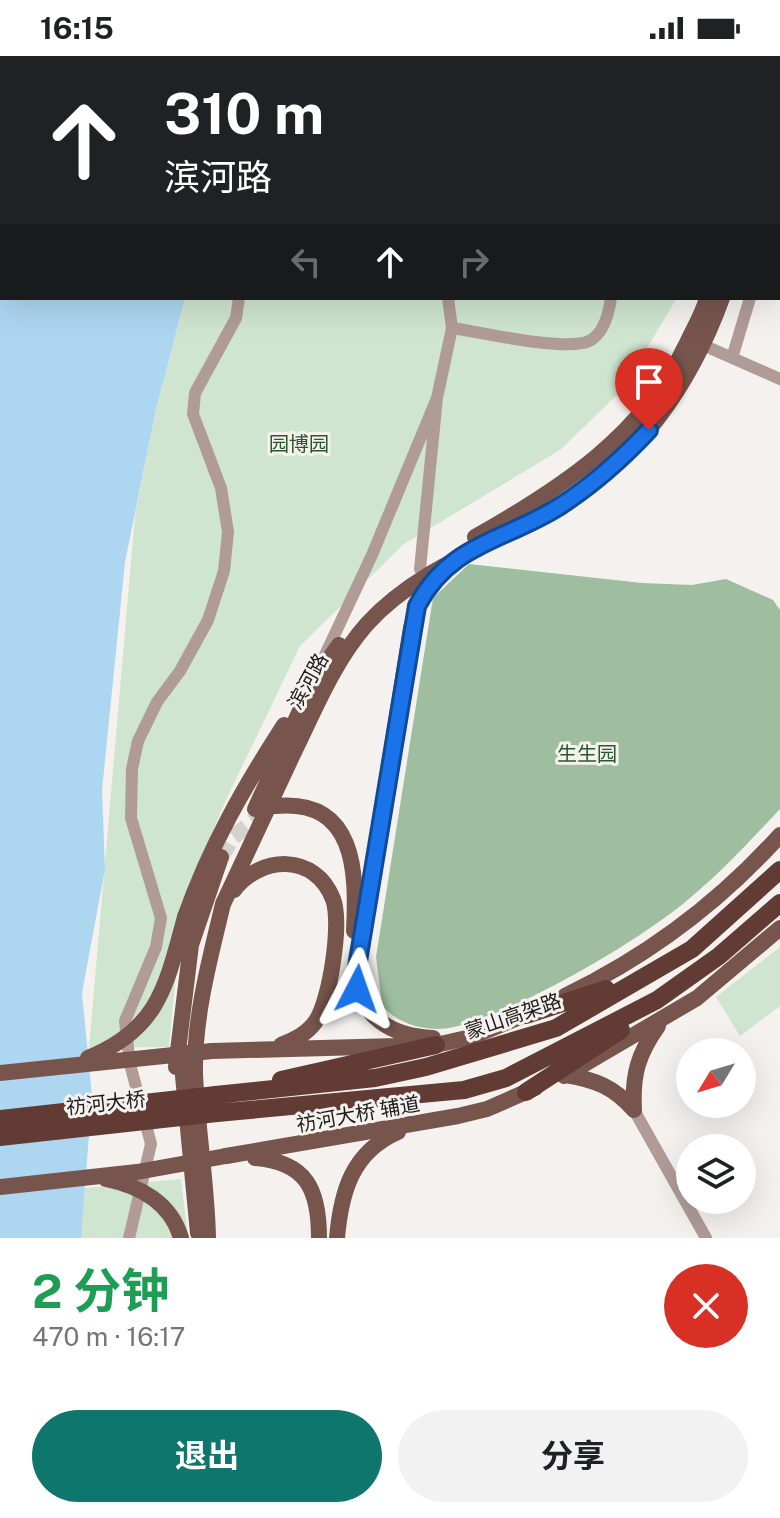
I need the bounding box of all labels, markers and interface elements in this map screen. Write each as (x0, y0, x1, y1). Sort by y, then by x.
text: 16:15 (40, 10, 114, 46)
text: 310 m (164, 81, 324, 147)
icon: ahead (32, 88, 136, 192)
text: 滨河路 (164, 156, 272, 198)
icon: left (284, 240, 328, 284)
icon: ahead (368, 240, 412, 284)
icon: right (452, 240, 496, 284)
pin (615, 348, 683, 430)
icon: arrive (627, 360, 671, 404)
park label: 园博园 (269, 432, 329, 456)
street label: 滨河路 (283, 649, 333, 713)
park label: 生生园 (557, 742, 617, 766)
position arrow (315, 947, 399, 1031)
street label: 蒙山高架路 (462, 988, 564, 1044)
north arrow (676, 1038, 756, 1118)
map controls (676, 1038, 756, 1214)
street label: 祊河大桥 (65, 1087, 147, 1119)
street label: 祊河大桥 辅道 (294, 1091, 422, 1137)
button: layers (676, 1134, 756, 1214)
text: 2 分钟 (32, 1262, 169, 1319)
button: close (664, 1264, 748, 1348)
text: 470 m · 16:17 (32, 1321, 185, 1352)
button: 退出 (32, 1410, 382, 1502)
button: 分享 (398, 1410, 748, 1502)

